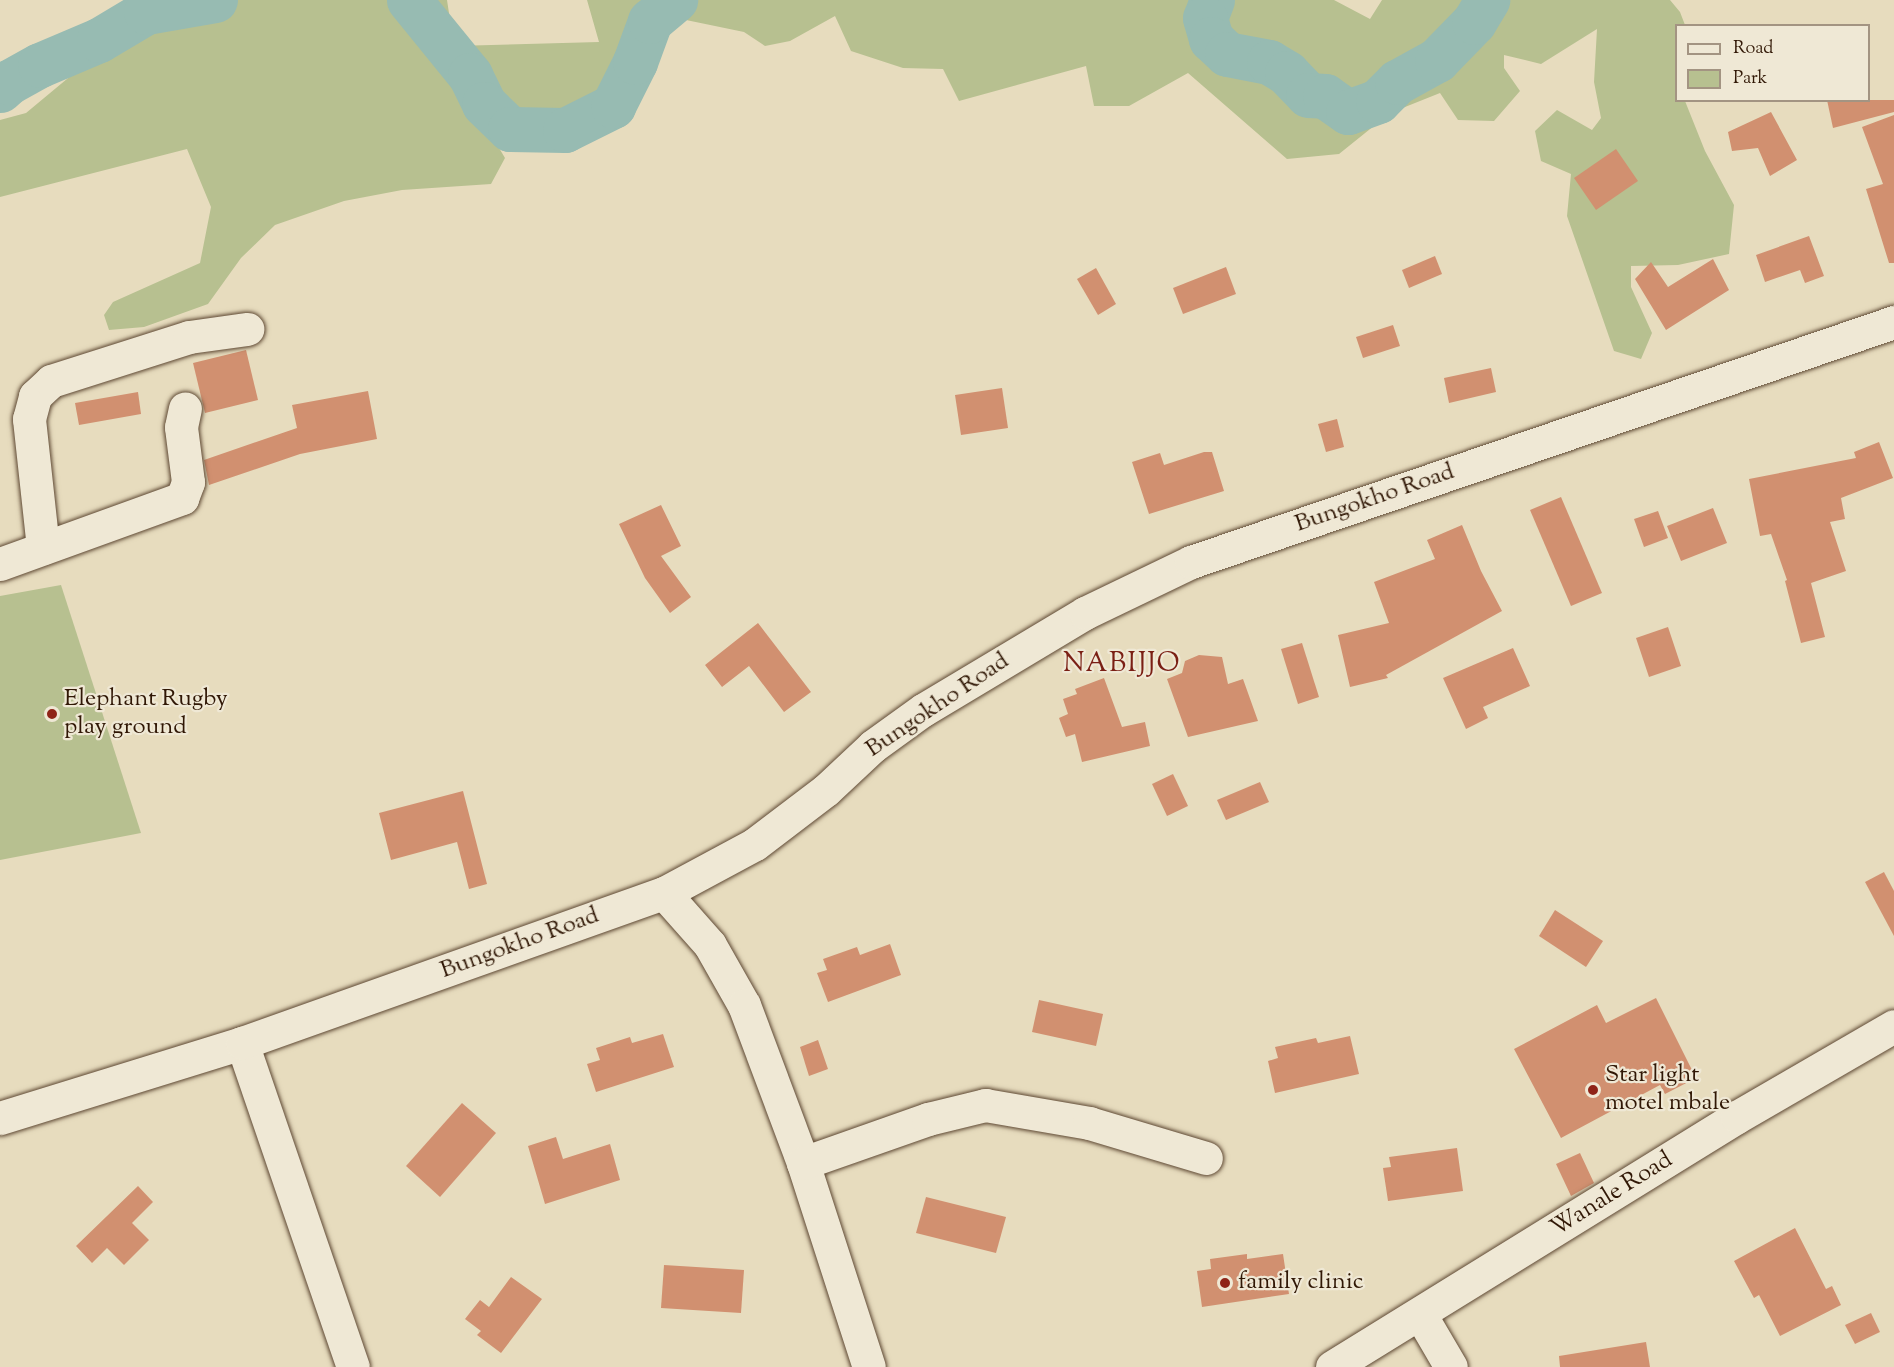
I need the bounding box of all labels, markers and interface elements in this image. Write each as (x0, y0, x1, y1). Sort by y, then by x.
legend (1675, 24, 1870, 102)
text: Road (1733, 36, 1773, 62)
text: Park (1733, 66, 1767, 92)
street label: Bungokho Road (1292, 458, 1458, 540)
street label: Bungokho Road (861, 647, 1015, 765)
district label: NABIJJO (1063, 649, 1181, 681)
place label: Elephant Rugby play ground (64, 686, 228, 742)
marker: Elephant Rugby play ground (45, 707, 59, 721)
street label: Bungokho Road (437, 902, 603, 986)
place label: Star light motel mbale (1605, 1062, 1730, 1118)
marker: Star light motel mbale (1586, 1083, 1600, 1097)
street label: Wanale Road (1546, 1146, 1678, 1244)
place label: family clinic (1238, 1269, 1363, 1297)
marker: family clinic (1216, 1274, 1234, 1292)

